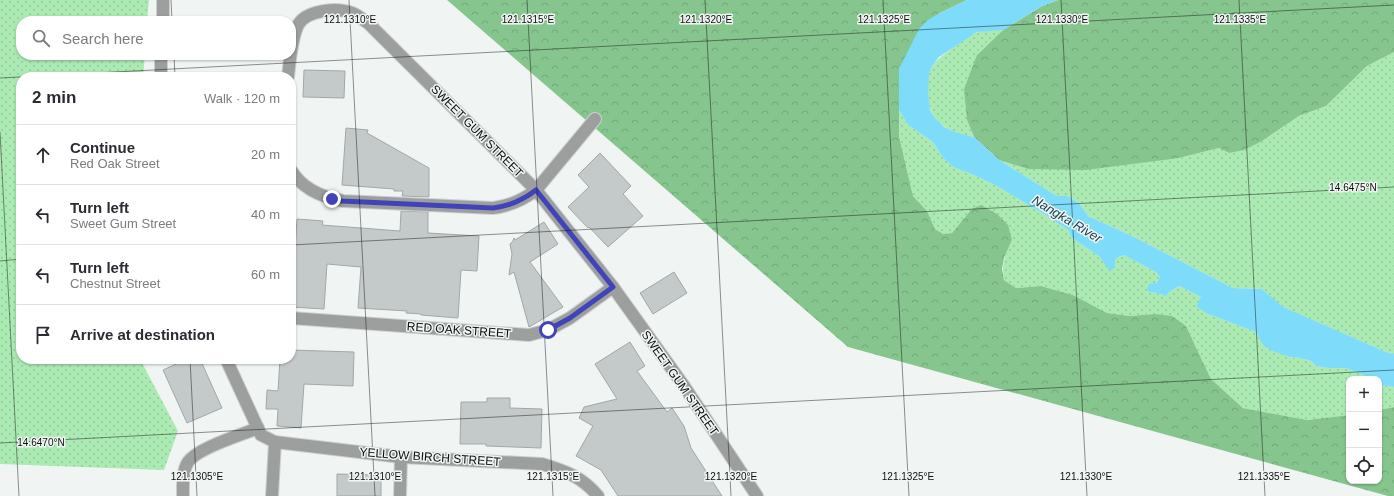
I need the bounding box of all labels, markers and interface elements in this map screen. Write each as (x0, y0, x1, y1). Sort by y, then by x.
text: 121.1310°E (324, 14, 377, 25)
text: 121.1315°E (502, 14, 555, 25)
text: 121.1320°E (680, 14, 733, 25)
text: 121.1325°E (858, 14, 911, 25)
text: 121.1330°E (1036, 14, 1089, 25)
text: 121.1335°E (1214, 14, 1267, 25)
search box (16, 16, 296, 60)
icon: search (30, 27, 52, 49)
text: Search here (62, 30, 144, 47)
street label: SWEET GUM STREET (428, 82, 526, 180)
text: 2 min (32, 88, 76, 107)
text: Walk · 120 m (204, 91, 280, 106)
text: Continue (70, 139, 135, 156)
icon: ahead (32, 144, 54, 166)
text: 20 m (251, 147, 280, 162)
text: Red Oak Street (70, 156, 160, 171)
text: 14.6475°N (1329, 182, 1377, 193)
route end (323, 190, 341, 208)
water label: Nangka River (1029, 192, 1105, 246)
text: Turn left (70, 199, 129, 216)
icon: left (32, 204, 54, 226)
text: 40 m (251, 207, 280, 222)
text: Sweet Gum Street (70, 216, 176, 231)
text: Turn left (70, 259, 129, 276)
icon: left (32, 264, 54, 286)
text: 60 m (251, 267, 280, 282)
text: Chestnut Street (70, 276, 160, 291)
street label: RED OAK STREET (406, 319, 512, 341)
route start (539, 321, 557, 339)
icon: arrive (32, 324, 54, 346)
text: Arrive at destination (70, 326, 215, 343)
street label: SWEET GUM STREET (639, 328, 722, 439)
map controls (1346, 376, 1382, 484)
button: + (1346, 376, 1382, 412)
button: − (1346, 412, 1382, 448)
text: 14.6470°N (17, 437, 65, 448)
street label: YELLOW BIRCH STREET (359, 445, 502, 469)
button: locate (1346, 448, 1382, 484)
text: 121.1305°E (171, 471, 224, 482)
text: 121.1310°E (349, 471, 402, 482)
text: 121.1315°E (527, 471, 580, 482)
text: 121.1320°E (705, 471, 758, 482)
text: 121.1325°E (882, 471, 935, 482)
text: 121.1330°E (1060, 471, 1113, 482)
text: 121.1335°E (1238, 471, 1291, 482)

